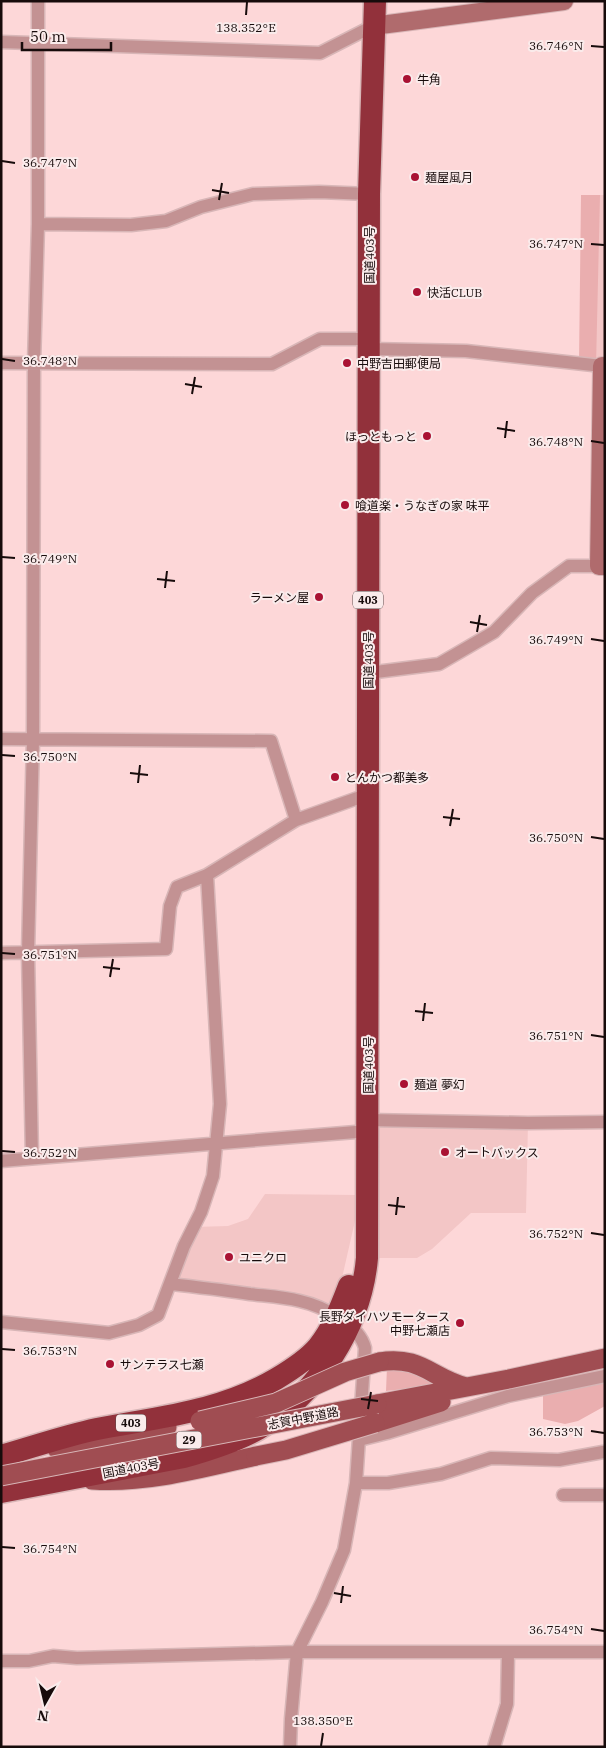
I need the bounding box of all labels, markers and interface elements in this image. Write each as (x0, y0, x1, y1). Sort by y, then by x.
scale bar (22, 20, 111, 52)
text: 138.352°E (216, 20, 276, 35)
text: 50 m (30, 27, 66, 46)
text: 36.746°N (529, 38, 583, 53)
place label: 牛角 (417, 72, 441, 87)
marker: 牛角 (401, 73, 413, 85)
text: 36.747°N (23, 155, 77, 170)
place label: 麺屋風月 (425, 170, 473, 185)
marker: 麺屋風月 (409, 171, 421, 183)
street label: 国道403号 (362, 226, 377, 284)
text: 36.747°N (529, 236, 583, 251)
place label: 快活CLUB (427, 285, 482, 300)
marker: 快活CLUB (411, 286, 423, 298)
text: 36.748°N (23, 353, 77, 368)
place label: 中野吉田郵便局 (357, 356, 441, 371)
marker: 中野吉田郵便局 (341, 357, 353, 369)
place label: ほっともっと (345, 429, 417, 444)
marker: ほっともっと (421, 430, 433, 442)
text: 36.748°N (529, 434, 583, 449)
place label: 喰道楽・うなぎの家 味平 (355, 498, 490, 513)
marker: 喰道楽・うなぎの家 味平 (339, 499, 351, 511)
text: 36.749°N (23, 551, 77, 566)
place label: ラーメン屋 (249, 590, 309, 605)
marker: ラーメン屋 (313, 591, 325, 603)
road number: 403 (353, 592, 383, 608)
street label: 国道403号 (361, 631, 376, 689)
text: 36.749°N (529, 632, 583, 647)
text: 36.750°N (23, 749, 77, 764)
place label: とんかつ都美多 (345, 770, 429, 785)
marker: とんかつ都美多 (329, 771, 341, 783)
text: 36.750°N (529, 830, 583, 845)
text: 36.751°N (23, 947, 77, 962)
text: 36.751°N (529, 1028, 583, 1043)
street label: 国道403号 (361, 1036, 376, 1094)
place label: 麺道 夢幻 (414, 1077, 465, 1092)
marker: 麺道 夢幻 (398, 1078, 410, 1090)
text: 36.752°N (23, 1145, 77, 1160)
place label: オートバックス (455, 1145, 539, 1160)
marker: オートバックス (439, 1146, 451, 1158)
text: 36.752°N (529, 1226, 583, 1241)
place label: ユニクロ (239, 1250, 287, 1265)
marker: ユニクロ (223, 1251, 235, 1263)
place label: 長野ダイハツモータース 中野七瀬店 (319, 1309, 450, 1338)
marker: 長野ダイハツモータース 中野七瀬店 (454, 1317, 466, 1329)
text: 36.753°N (23, 1343, 77, 1358)
place label: サンテラス七瀬 (120, 1357, 204, 1372)
marker: サンテラス七瀬 (104, 1358, 116, 1370)
street label: 志賀中野道路 (266, 1404, 340, 1432)
road number: 403 (116, 1415, 146, 1432)
text: 36.753°N (529, 1424, 583, 1439)
road number: 29 (176, 1432, 202, 1448)
street label: 国道403号 (101, 1455, 161, 1481)
text: 36.754°N (23, 1541, 77, 1556)
text: 36.754°N (529, 1622, 583, 1637)
north arrow (20, 1678, 70, 1728)
text: N (36, 1706, 50, 1726)
text: 138.350°E (293, 1713, 353, 1728)

